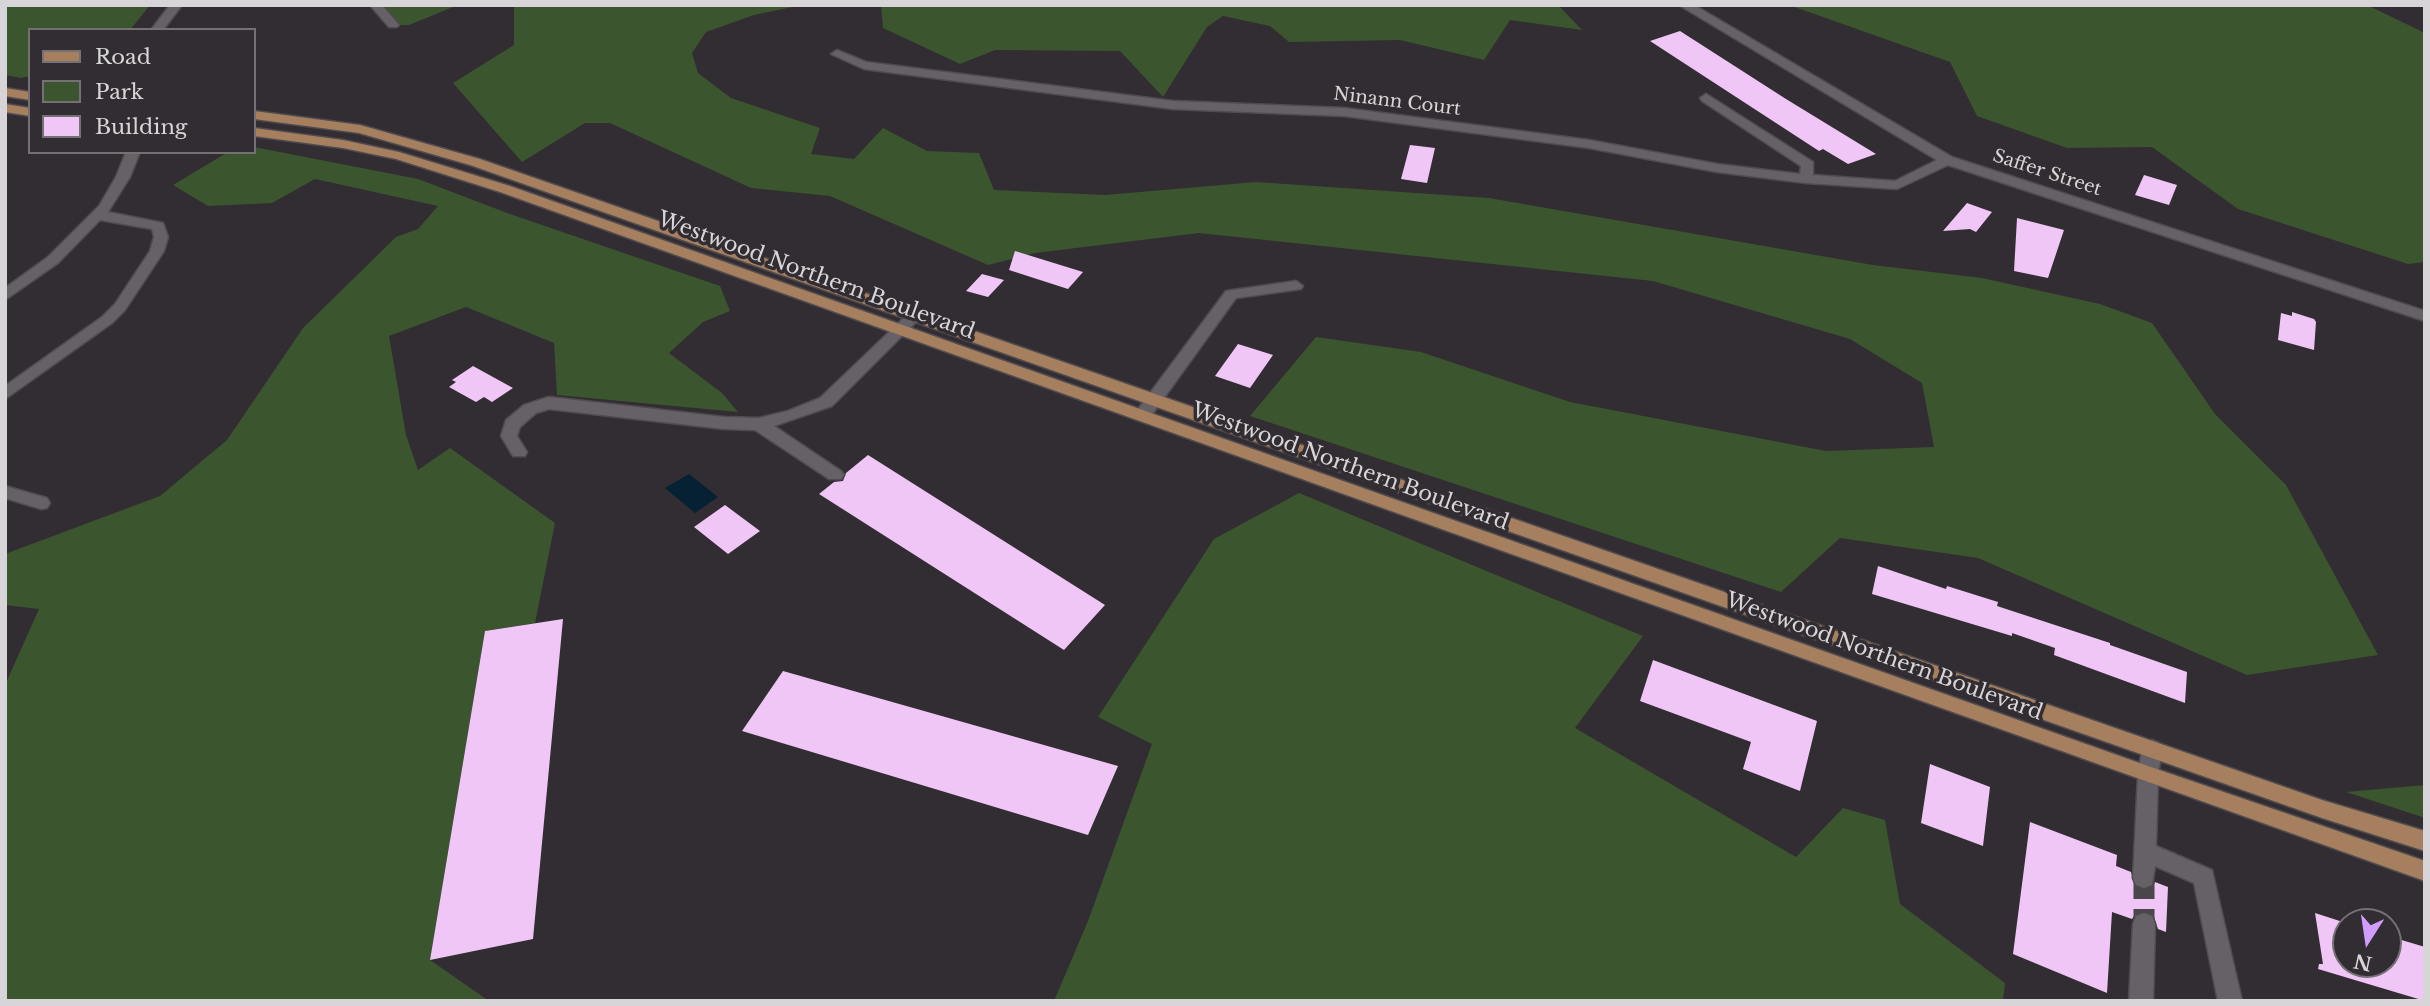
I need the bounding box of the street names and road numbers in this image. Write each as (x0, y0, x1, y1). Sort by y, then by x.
street label: Ninann Court (1332, 83, 1462, 121)
street label: Saffer Street (1990, 145, 2104, 201)
street label: Westwood Northern Boulevard (654, 207, 978, 345)
street label: Westwood Northern Boulevard (1188, 398, 1512, 536)
street label: Westwood Northern Boulevard (1722, 588, 2046, 726)

